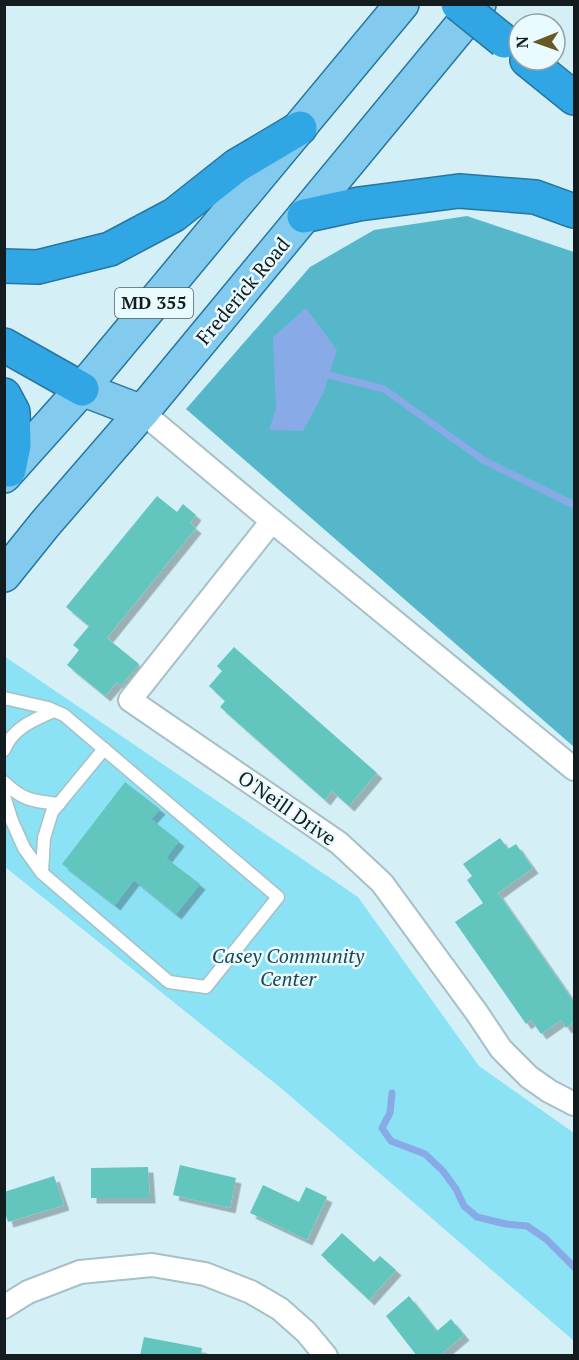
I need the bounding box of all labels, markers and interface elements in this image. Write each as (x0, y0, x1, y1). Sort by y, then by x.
north arrow (507, 12, 567, 72)
text: N (511, 36, 533, 49)
street label: Frederick Road (190, 231, 296, 350)
road number: MD 355 (115, 288, 193, 318)
street label: O'Neill Drive (233, 764, 342, 851)
park label: Casey Community Center (212, 942, 365, 992)

